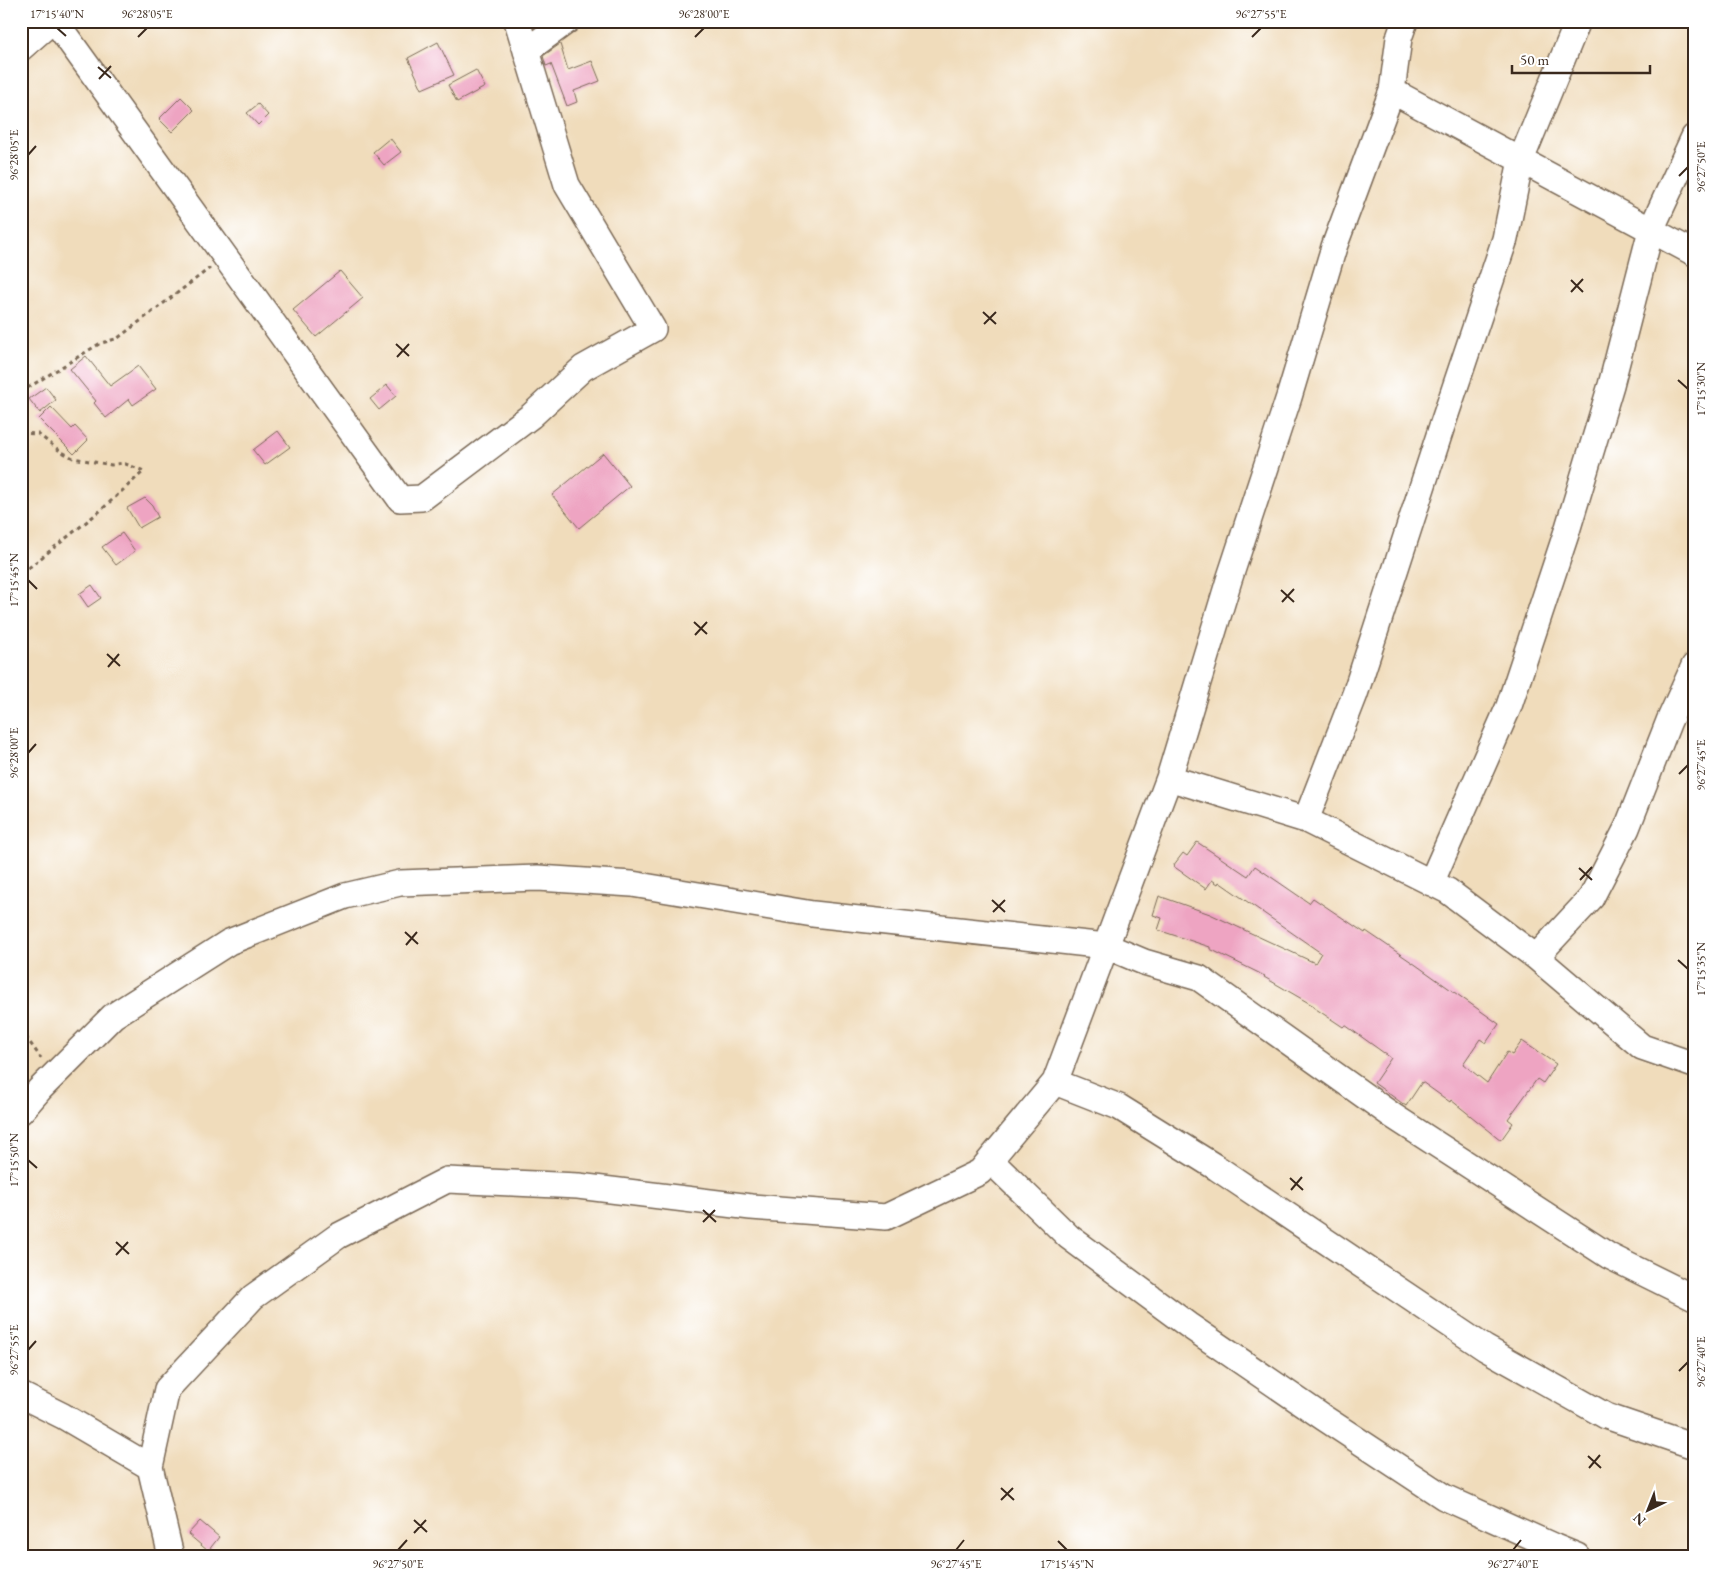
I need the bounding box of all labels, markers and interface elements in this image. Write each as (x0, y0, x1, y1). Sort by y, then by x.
text: 17°15'40"N (30, 6, 84, 22)
text: 96°28'05"E (121, 6, 173, 22)
text: 96°28'00"E (678, 6, 730, 22)
text: 96°27'55"E (1235, 6, 1287, 22)
scale bar (1512, 42, 1650, 74)
text: 50 m (1520, 50, 1549, 69)
text: 96°28'05"E (6, 129, 22, 181)
text: 96°27'50"E (1693, 141, 1709, 193)
text: 17°15'30"N (1693, 362, 1709, 416)
text: 17°15'45"N (6, 553, 22, 607)
text: 96°28'00"E (6, 727, 22, 779)
text: 96°27'45"E (1693, 739, 1709, 791)
text: 17°15'35"N (1693, 942, 1709, 996)
text: 17°15'50"N (6, 1133, 22, 1187)
text: 96°27'55"E (6, 1324, 22, 1376)
text: 96°27'40"E (1693, 1336, 1709, 1388)
north arrow (1622, 1484, 1672, 1534)
text: N (1628, 1509, 1649, 1530)
text: 96°27'50"E (372, 1556, 424, 1572)
text: 96°27'45"E (930, 1556, 982, 1572)
text: 17°15'45"N (1040, 1556, 1094, 1572)
text: 96°27'40"E (1487, 1556, 1539, 1572)

